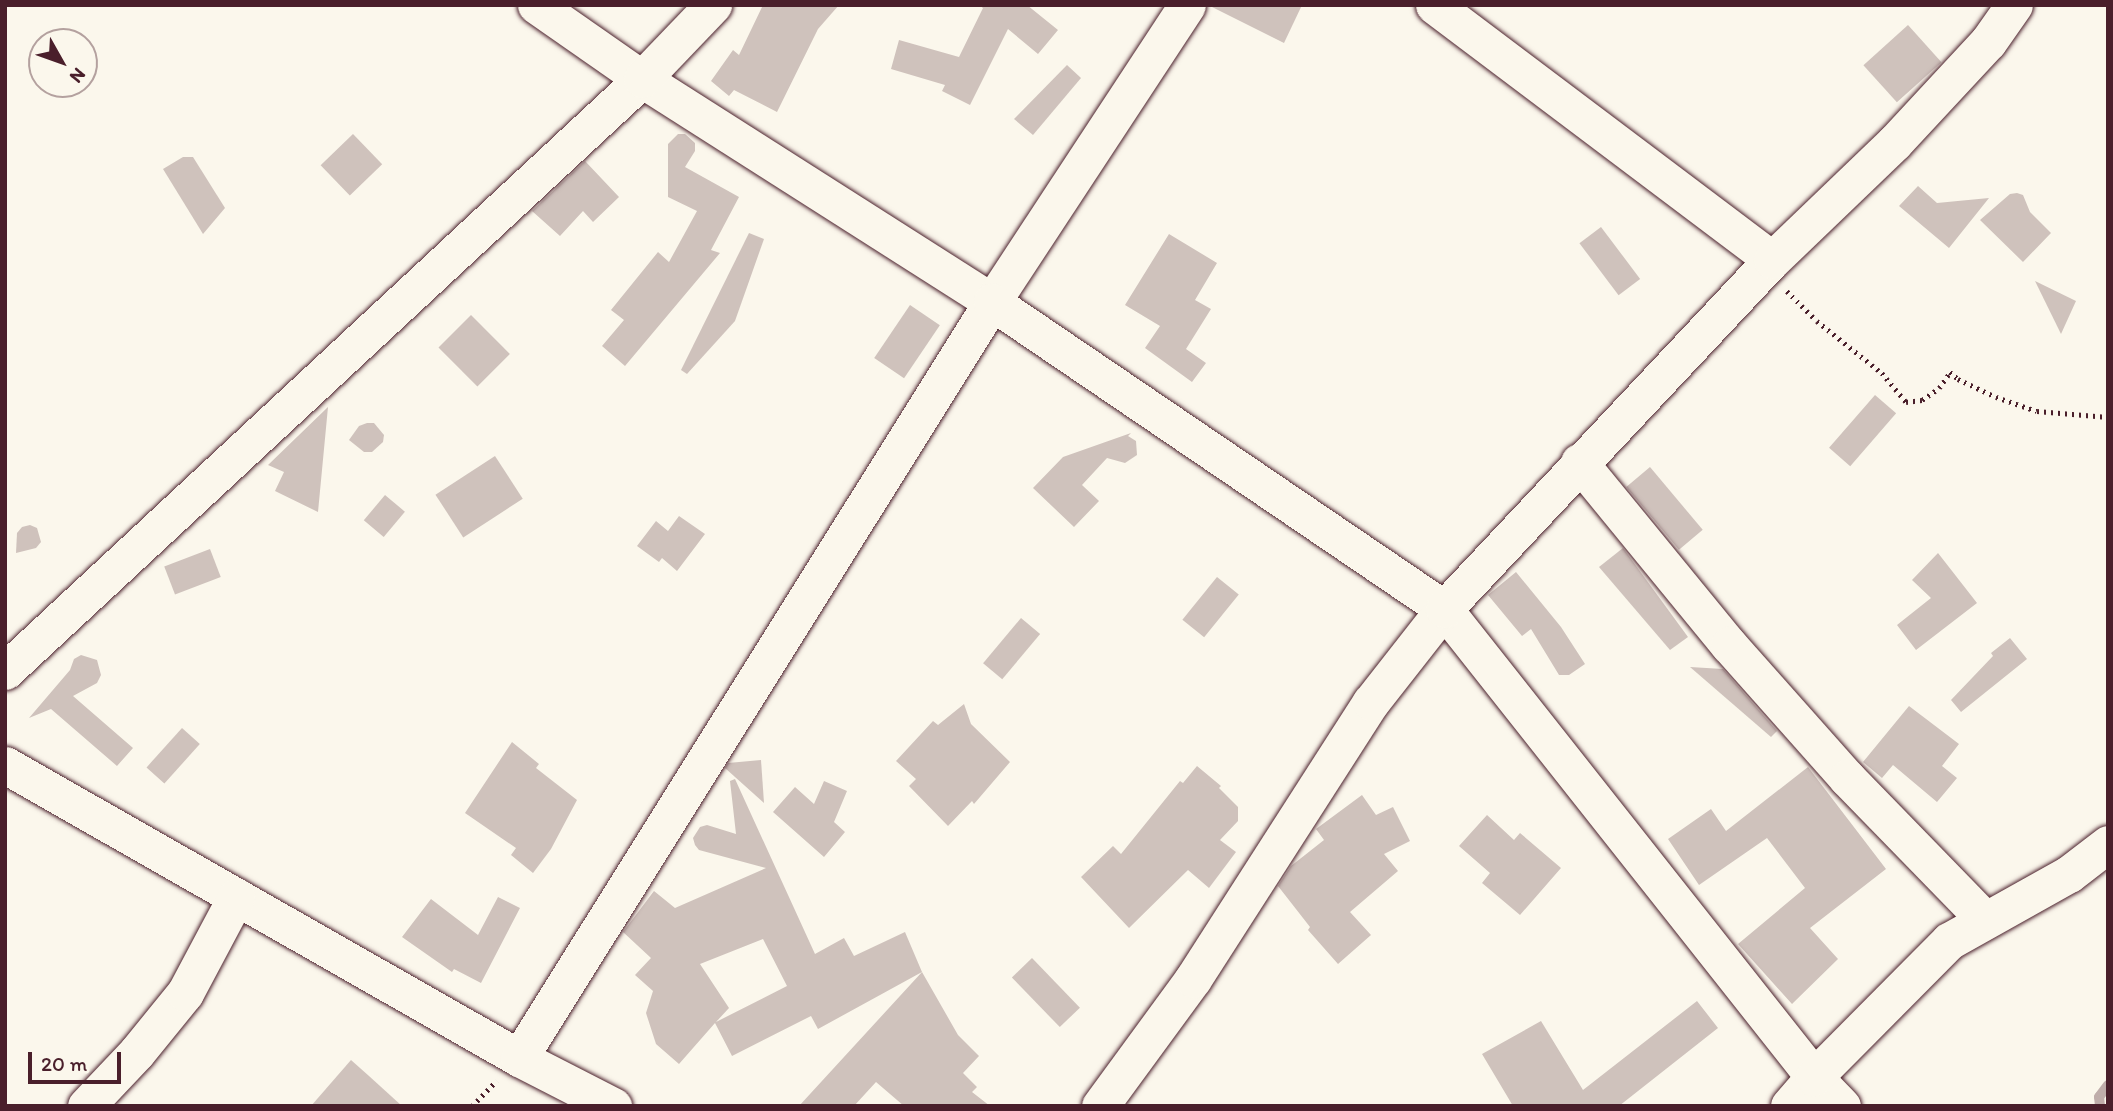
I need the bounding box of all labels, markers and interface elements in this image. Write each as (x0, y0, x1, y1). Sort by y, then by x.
north arrow (28, 28, 98, 98)
text: N (65, 63, 91, 88)
scale bar (32, 1038, 124, 1082)
text: 20 m (41, 1051, 87, 1076)

